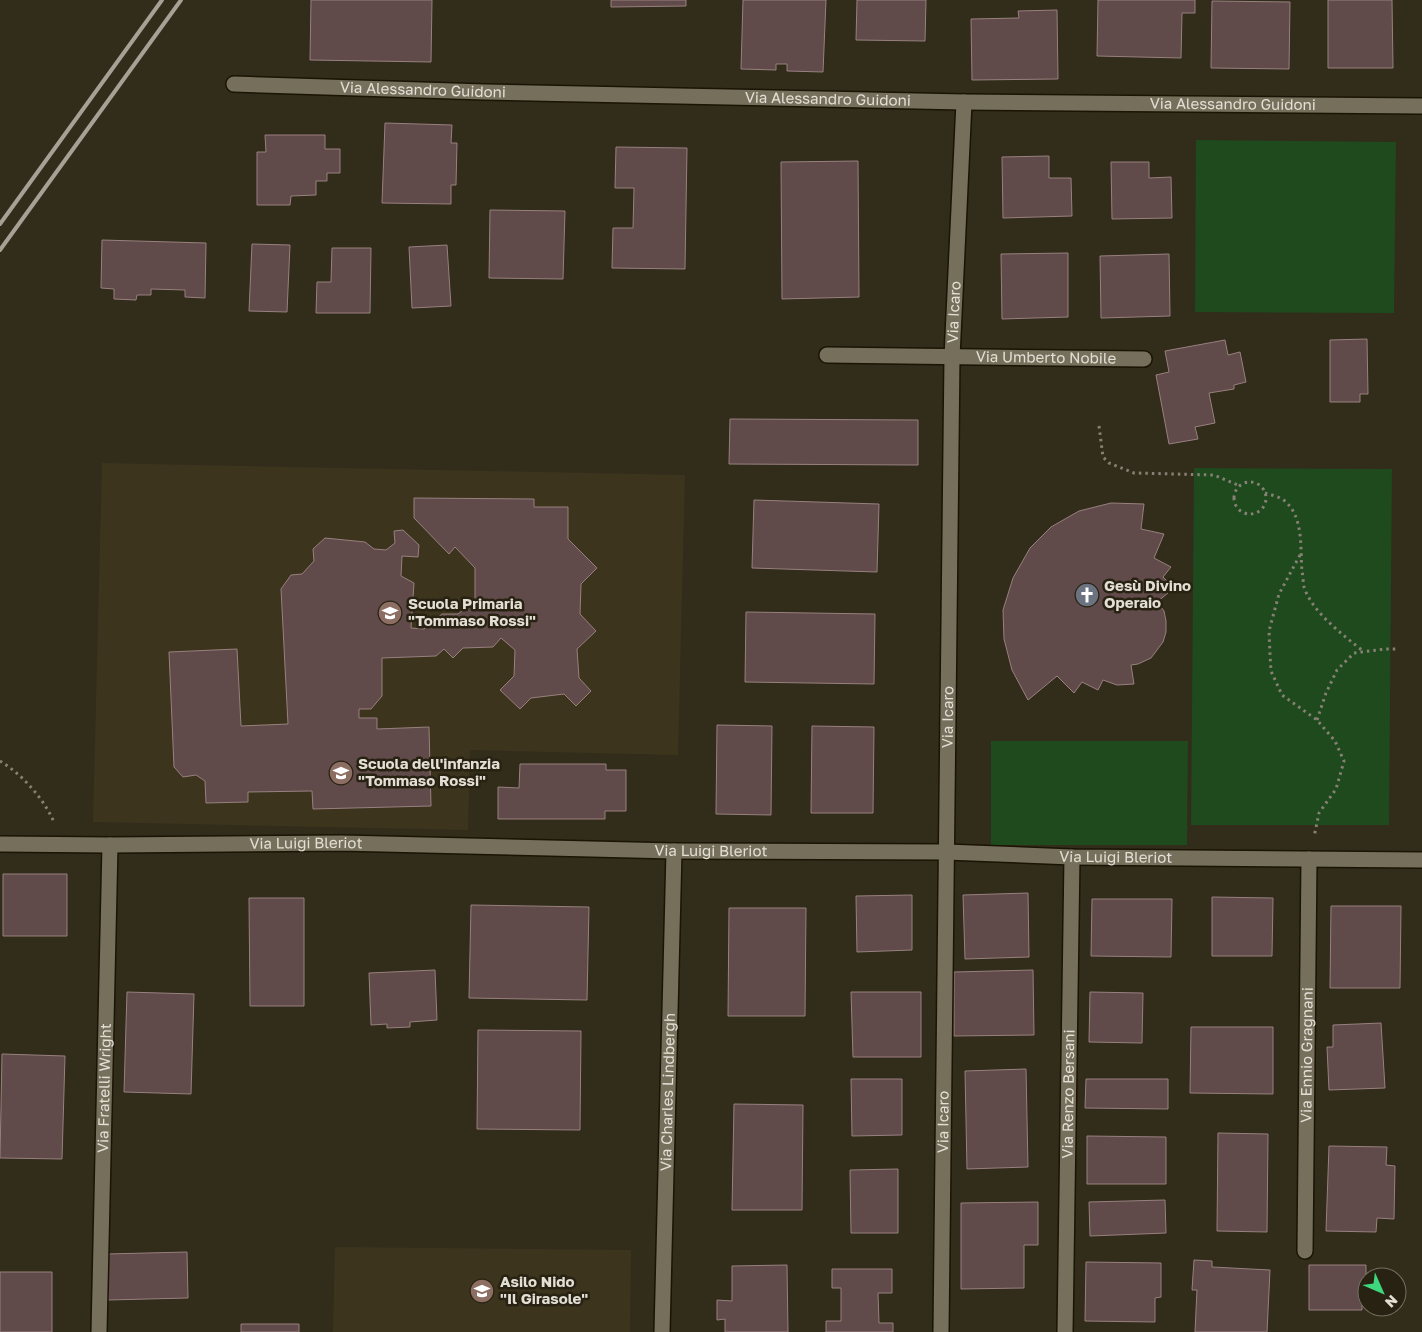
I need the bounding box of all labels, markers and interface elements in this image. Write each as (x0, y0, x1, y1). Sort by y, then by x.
street label: Via Alessandro Guidoni (340, 77, 506, 100)
street label: Via Alessandro Guidoni (745, 87, 911, 109)
street label: Via Alessandro Guidoni (1150, 94, 1316, 113)
street label: Via Icaro (943, 280, 964, 344)
street label: Via Umberto Nobile (976, 347, 1117, 367)
place label: Gesù Divino Operaio (1104, 576, 1191, 611)
church icon: Gesù Divino Operaio (1074, 582, 1100, 608)
place label: Scuola Primaria "Tommaso Rossi" (408, 594, 536, 629)
school or university icon: Scuola Primaria "Tommaso Rossi" (377, 600, 403, 626)
street label: Via Icaro (938, 686, 956, 748)
place label: Scuola dell'infanzia "Tommaso Rossi" (358, 754, 500, 789)
school or university icon: Scuola dell'infanzia "Tommaso Rossi" (328, 760, 354, 786)
street label: Via Luigi Bleriot (249, 833, 363, 852)
street label: Via Luigi Bleriot (654, 841, 767, 859)
street label: Via Luigi Bleriot (1059, 847, 1172, 866)
street label: Via Ennio Gragnani (1296, 987, 1316, 1123)
street label: Via Charles Lindbergh (656, 1013, 678, 1171)
street label: Via Fratelli Wright (93, 1023, 114, 1153)
street label: Via Renzo Bersani (1058, 1029, 1077, 1159)
street label: Via Icaro (933, 1091, 952, 1153)
north arrow (1357, 1267, 1407, 1317)
place label: Asilo Nido "Il Girasole" (500, 1272, 588, 1307)
school or university icon: Asilo Nido "Il Girasole" (469, 1278, 495, 1304)
text: N (1382, 1292, 1401, 1311)

